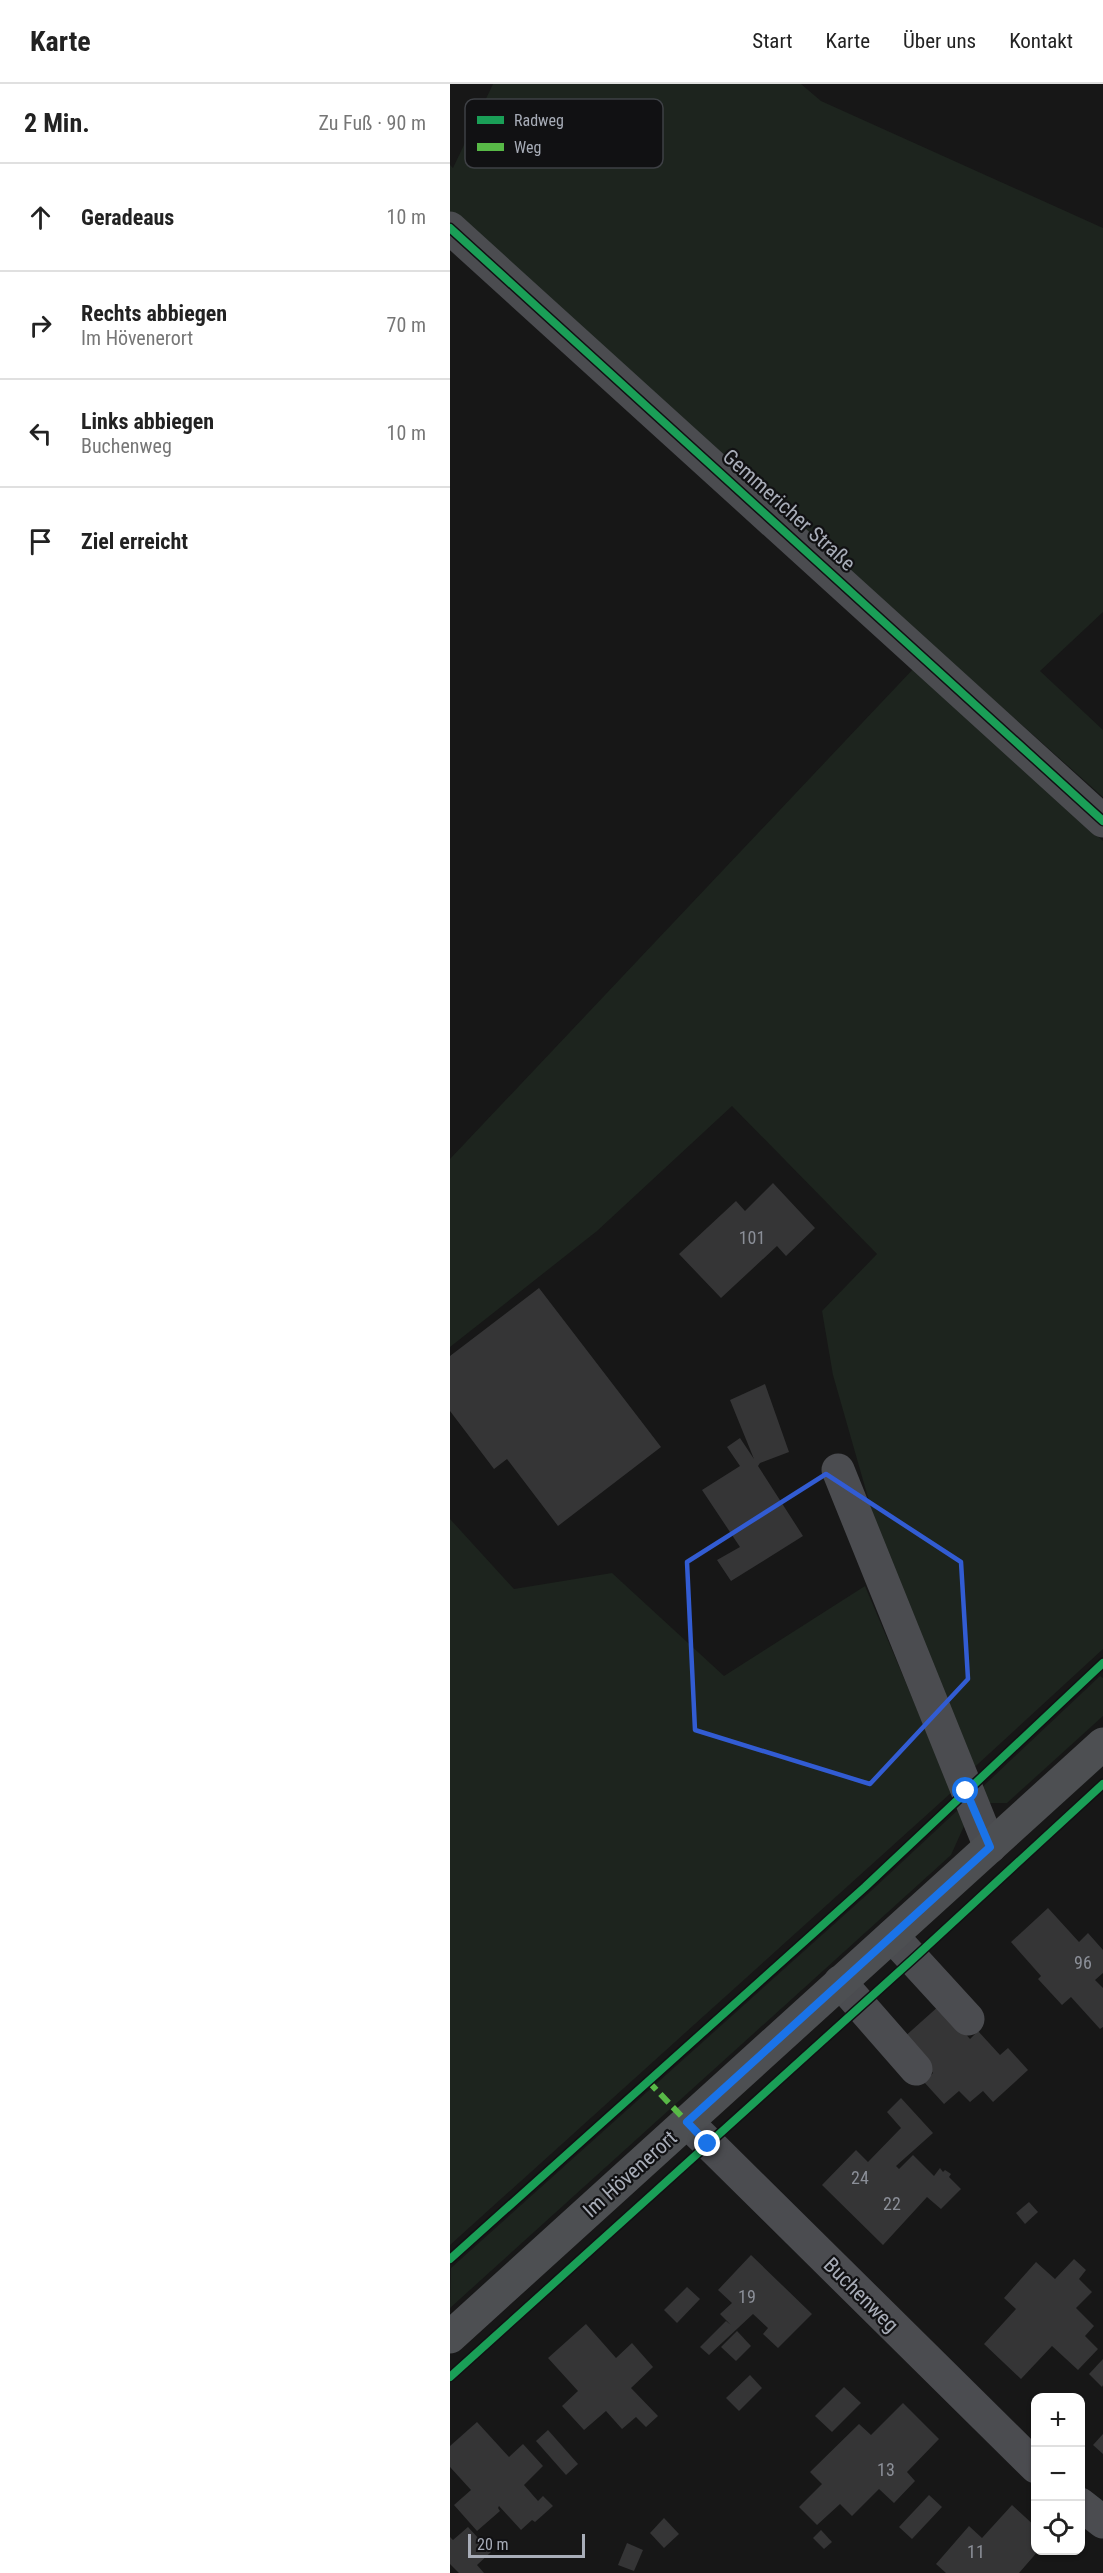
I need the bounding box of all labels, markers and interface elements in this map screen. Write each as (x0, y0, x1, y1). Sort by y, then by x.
text: Karte (30, 25, 91, 58)
text: Start (752, 29, 793, 53)
text: Karte (826, 29, 870, 53)
text: Über uns (903, 29, 976, 53)
text: Kontakt (1009, 29, 1073, 53)
legend (465, 99, 663, 168)
text: 2 Min. (24, 108, 90, 138)
text: Zu Fuß · 90 m (319, 111, 426, 135)
text: Radweg (514, 111, 564, 130)
text: Weg (514, 138, 541, 157)
icon: ahead (24, 201, 57, 234)
text: Geradeaus (81, 205, 174, 230)
text: 10 m (387, 205, 426, 229)
text: Rechts abbiegen (81, 301, 227, 326)
icon: right (24, 309, 57, 342)
text: 70 m (387, 313, 426, 337)
text: Im Hövenerort (81, 326, 193, 350)
text: Links abbiegen (81, 409, 214, 434)
icon: left (24, 417, 57, 450)
text: 10 m (387, 421, 426, 445)
text: Buchenweg (81, 434, 172, 458)
street label: Gemmericher Straße (718, 444, 860, 576)
icon: arrive (24, 525, 57, 558)
text: Ziel erreicht (81, 529, 188, 554)
house number: 101 (739, 1227, 765, 1248)
route start (952, 1777, 978, 1803)
house number: 96 (1074, 1952, 1092, 1973)
street label: Im Hövenerort (578, 2126, 682, 2222)
route end (694, 2130, 720, 2156)
house number: 24 (851, 2167, 869, 2188)
house number: 22 (883, 2193, 901, 2214)
street label: Buchenweg (819, 2253, 903, 2337)
house number: 19 (738, 2286, 756, 2307)
map controls (1031, 2393, 1085, 2555)
button: + (1031, 2393, 1085, 2447)
button: − (1031, 2447, 1085, 2501)
house number: 13 (877, 2459, 895, 2480)
button: locate (1031, 2501, 1085, 2555)
scale bar (468, 2531, 585, 2558)
text: 20 m (477, 2535, 509, 2554)
house number: 11 (967, 2541, 985, 2562)

